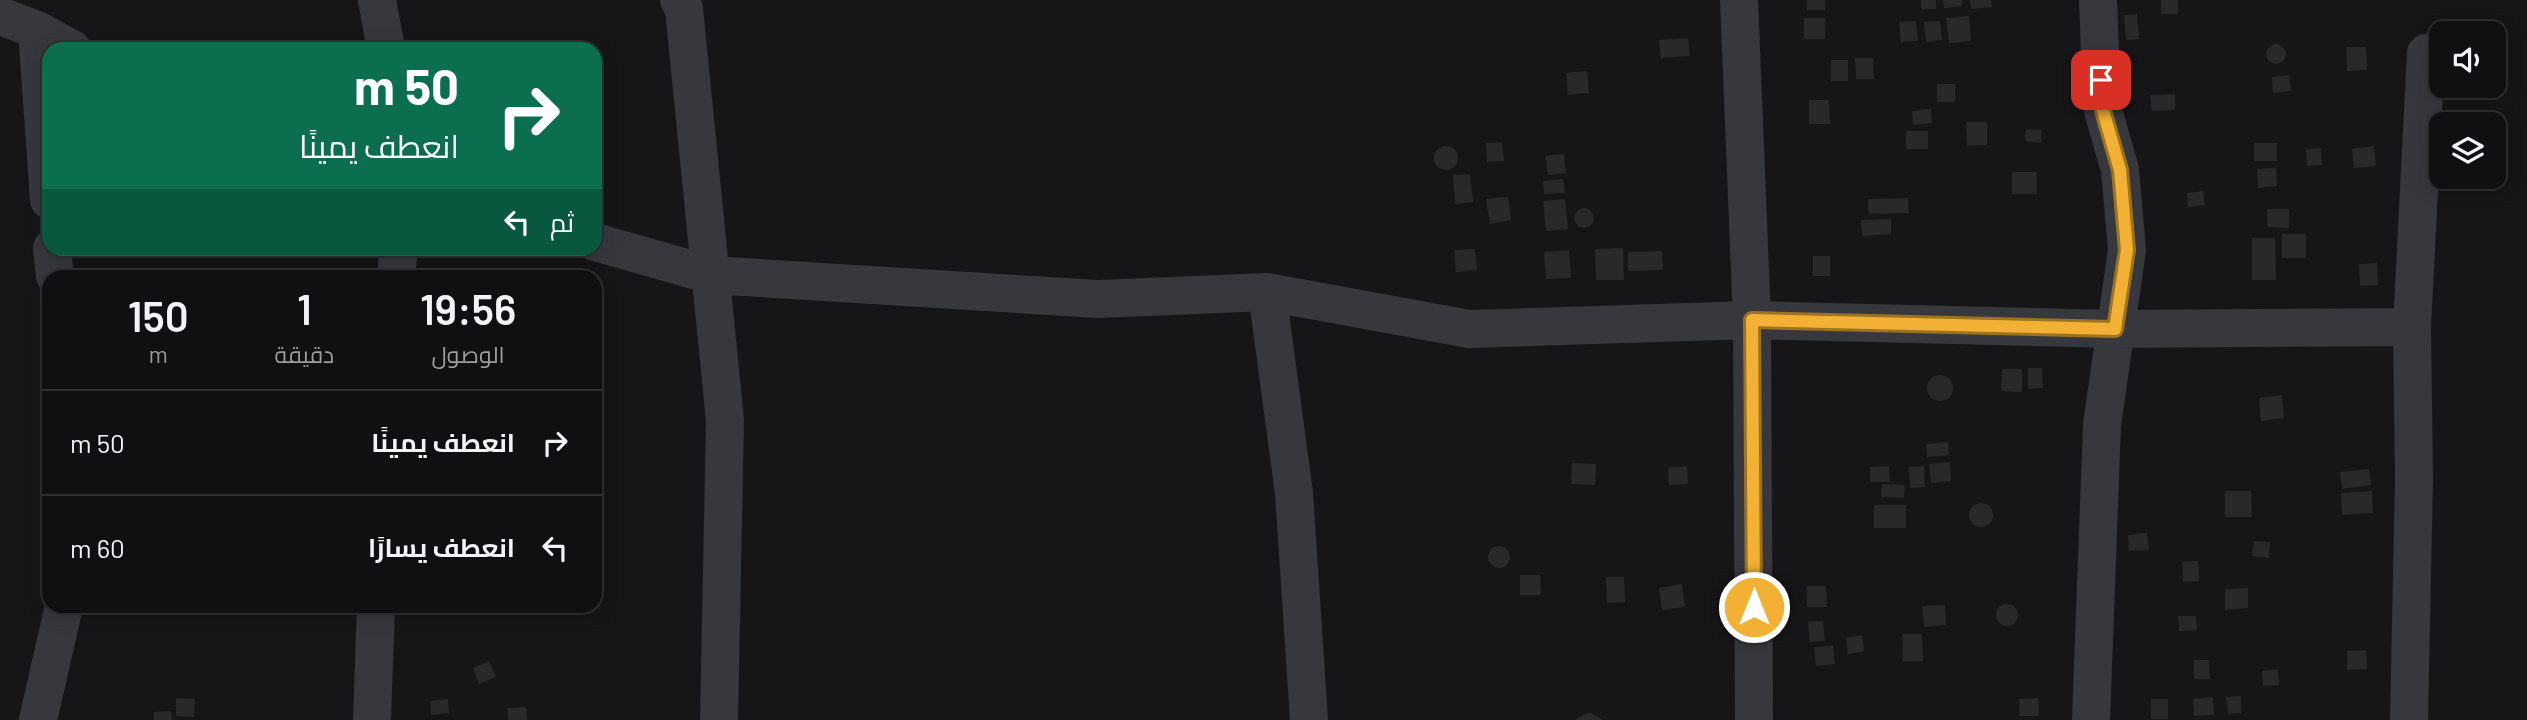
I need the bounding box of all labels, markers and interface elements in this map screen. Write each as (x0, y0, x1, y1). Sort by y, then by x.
map controls (2429, 21, 2506, 189)
button: sound (2429, 21, 2506, 98)
pin (2071, 50, 2131, 110)
text: 50 m (354, 56, 459, 115)
icon: arrive (2082, 61, 2120, 99)
icon: right (483, 70, 574, 161)
button: layers (2429, 112, 2506, 189)
text: انعطف يمينًا (299, 126, 459, 164)
icon: left (498, 203, 536, 241)
text: ثم (550, 206, 574, 237)
text: 1 (297, 283, 312, 333)
text: 19:56 (420, 283, 516, 333)
text: 150 (128, 290, 189, 340)
text: m (149, 340, 168, 368)
text: دقيقة (274, 340, 334, 368)
text: الوصول (431, 340, 505, 368)
icon: right (536, 424, 574, 462)
text: انعطف يمينًا (371, 426, 515, 457)
text: 50 m (70, 427, 125, 458)
icon: left (536, 529, 574, 567)
text: انعطف يسارًا (368, 531, 515, 562)
text: 60 m (70, 532, 125, 563)
position arrow (1717, 570, 1791, 644)

